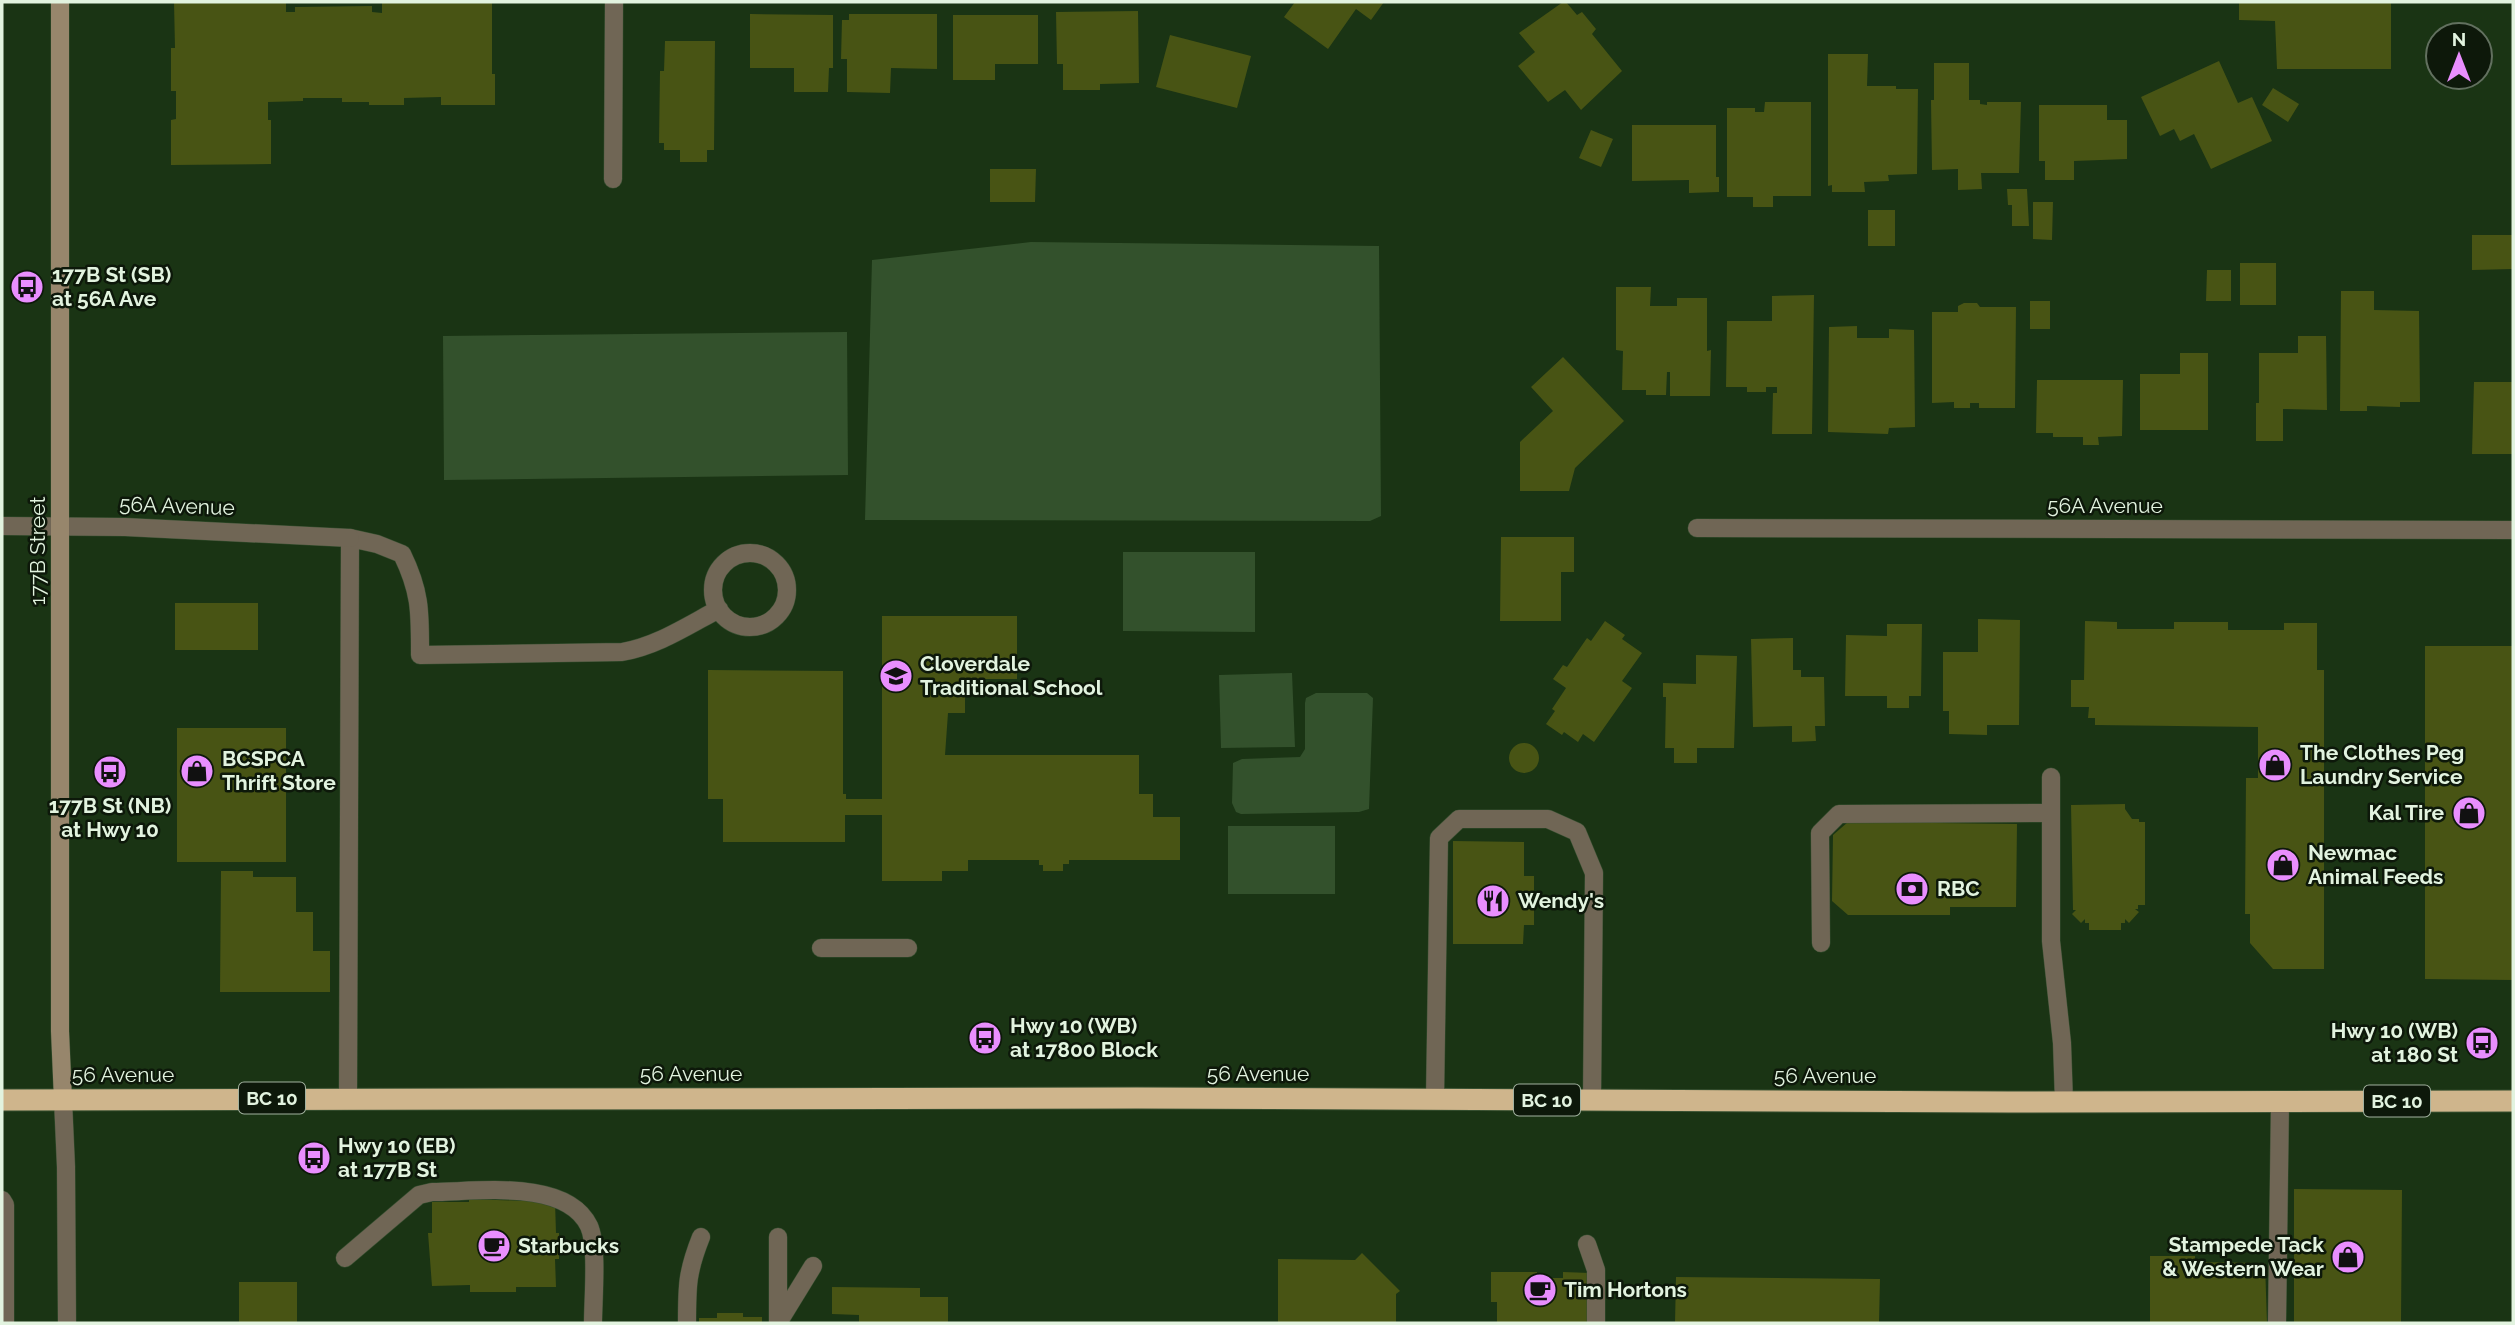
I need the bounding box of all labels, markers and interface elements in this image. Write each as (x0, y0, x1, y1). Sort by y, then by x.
north arrow (2424, 21, 2494, 91)
text: N (2452, 28, 2466, 50)
place label: 177B St (SB) at 56A Ave (52, 262, 171, 311)
bus stop icon: 177B St (SB) at 56A Ave (8, 268, 46, 306)
street label: 56A Avenue (119, 491, 235, 520)
street label: 56A Avenue (2047, 493, 2163, 518)
street label: 177B Street (25, 497, 50, 605)
place label: Cloverdale Traditional School (920, 651, 1103, 700)
school or university icon: Cloverdale Traditional School (877, 657, 915, 695)
place label: The Clothes Peg Laundry Service (2300, 740, 2464, 789)
place label: BCSPCA Thrift Store (222, 746, 336, 795)
shop icon: The Clothes Peg Laundry Service (2256, 746, 2294, 784)
shop icon: BCSPCA Thrift Store (178, 752, 216, 790)
bus stop icon: 177B St (NB) at Hwy 10 (91, 753, 129, 791)
place label: 177B St (NB) at Hwy 10 (49, 793, 171, 842)
shop icon: Kal Tire (2450, 794, 2488, 832)
place label: Kal Tire (2369, 800, 2444, 825)
place label: Newmac Animal Feeds (2308, 840, 2443, 889)
shop icon: Newmac Animal Feeds (2264, 846, 2302, 884)
bank icon: RBC (1893, 870, 1931, 908)
place label: RBC (1937, 876, 1980, 901)
restaurant icon: Wendy's (1474, 882, 1512, 920)
place label: Wendy's (1518, 888, 1604, 913)
place label: Hwy 10 (WB) at 17800 Block (1010, 1013, 1158, 1062)
place label: Hwy 10 (WB) at 180 St (2331, 1018, 2458, 1067)
bus stop icon: Hwy 10 (WB) at 17800 Block (966, 1019, 1004, 1057)
bus stop icon: Hwy 10 (WB) at 180 St (2463, 1024, 2501, 1062)
street label: 56 Avenue (640, 1061, 742, 1086)
street label: 56 Avenue (1207, 1061, 1309, 1086)
street label: 56 Avenue (72, 1062, 174, 1087)
street label: 56 Avenue (1774, 1063, 1876, 1088)
road number: BC 10 (239, 1082, 305, 1114)
road number: BC 10 (1514, 1084, 1580, 1116)
road number: BC 10 (2364, 1086, 2430, 1116)
place label: Hwy 10 (EB) at 177B St (338, 1133, 456, 1182)
bus stop icon: Hwy 10 (EB) at 177B St (295, 1139, 333, 1177)
cafe icon: Starbucks (475, 1227, 513, 1265)
place label: Stampede Tack & Western Wear (2162, 1232, 2324, 1281)
place label: Starbucks (518, 1233, 619, 1258)
shop icon: Stampede Tack & Western Wear (2329, 1238, 2367, 1276)
cafe icon: Tim Hortons (1521, 1271, 1559, 1309)
place label: Tim Hortons (1564, 1277, 1687, 1302)

